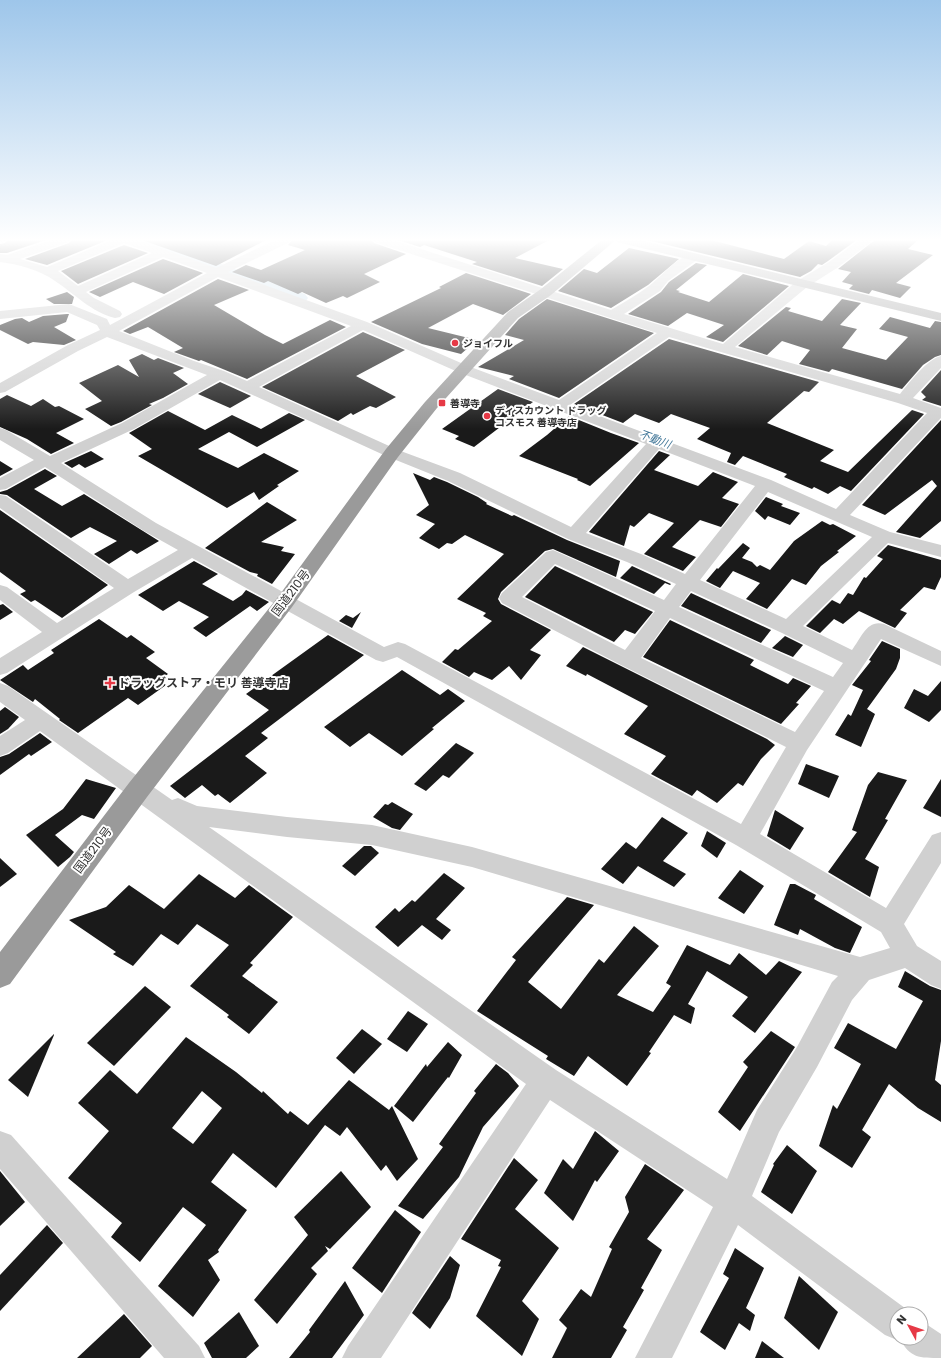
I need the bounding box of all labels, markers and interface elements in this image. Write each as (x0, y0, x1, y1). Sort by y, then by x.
place label: ジョイフル (463, 336, 513, 351)
marker: ジョイフル (450, 338, 460, 348)
place label: 善導寺 (450, 396, 480, 411)
marker: 善導寺 (437, 398, 447, 408)
place label: ディスカウント ドラッグ コスモス 善導寺店 (495, 403, 606, 430)
marker: ディスカウント ドラッグ コスモス 善導寺店 (482, 411, 492, 421)
water label: 不動川 (637, 426, 674, 453)
street label: 国道210号 (267, 566, 314, 619)
place label: ドラッグストア・モリ 善導寺店 (118, 674, 289, 691)
marker: ドラッグストア・モリ 善導寺店 (105, 678, 115, 688)
street label: 国道210号 (69, 823, 116, 876)
north arrow (889, 1306, 929, 1346)
text: N (893, 1311, 910, 1328)

